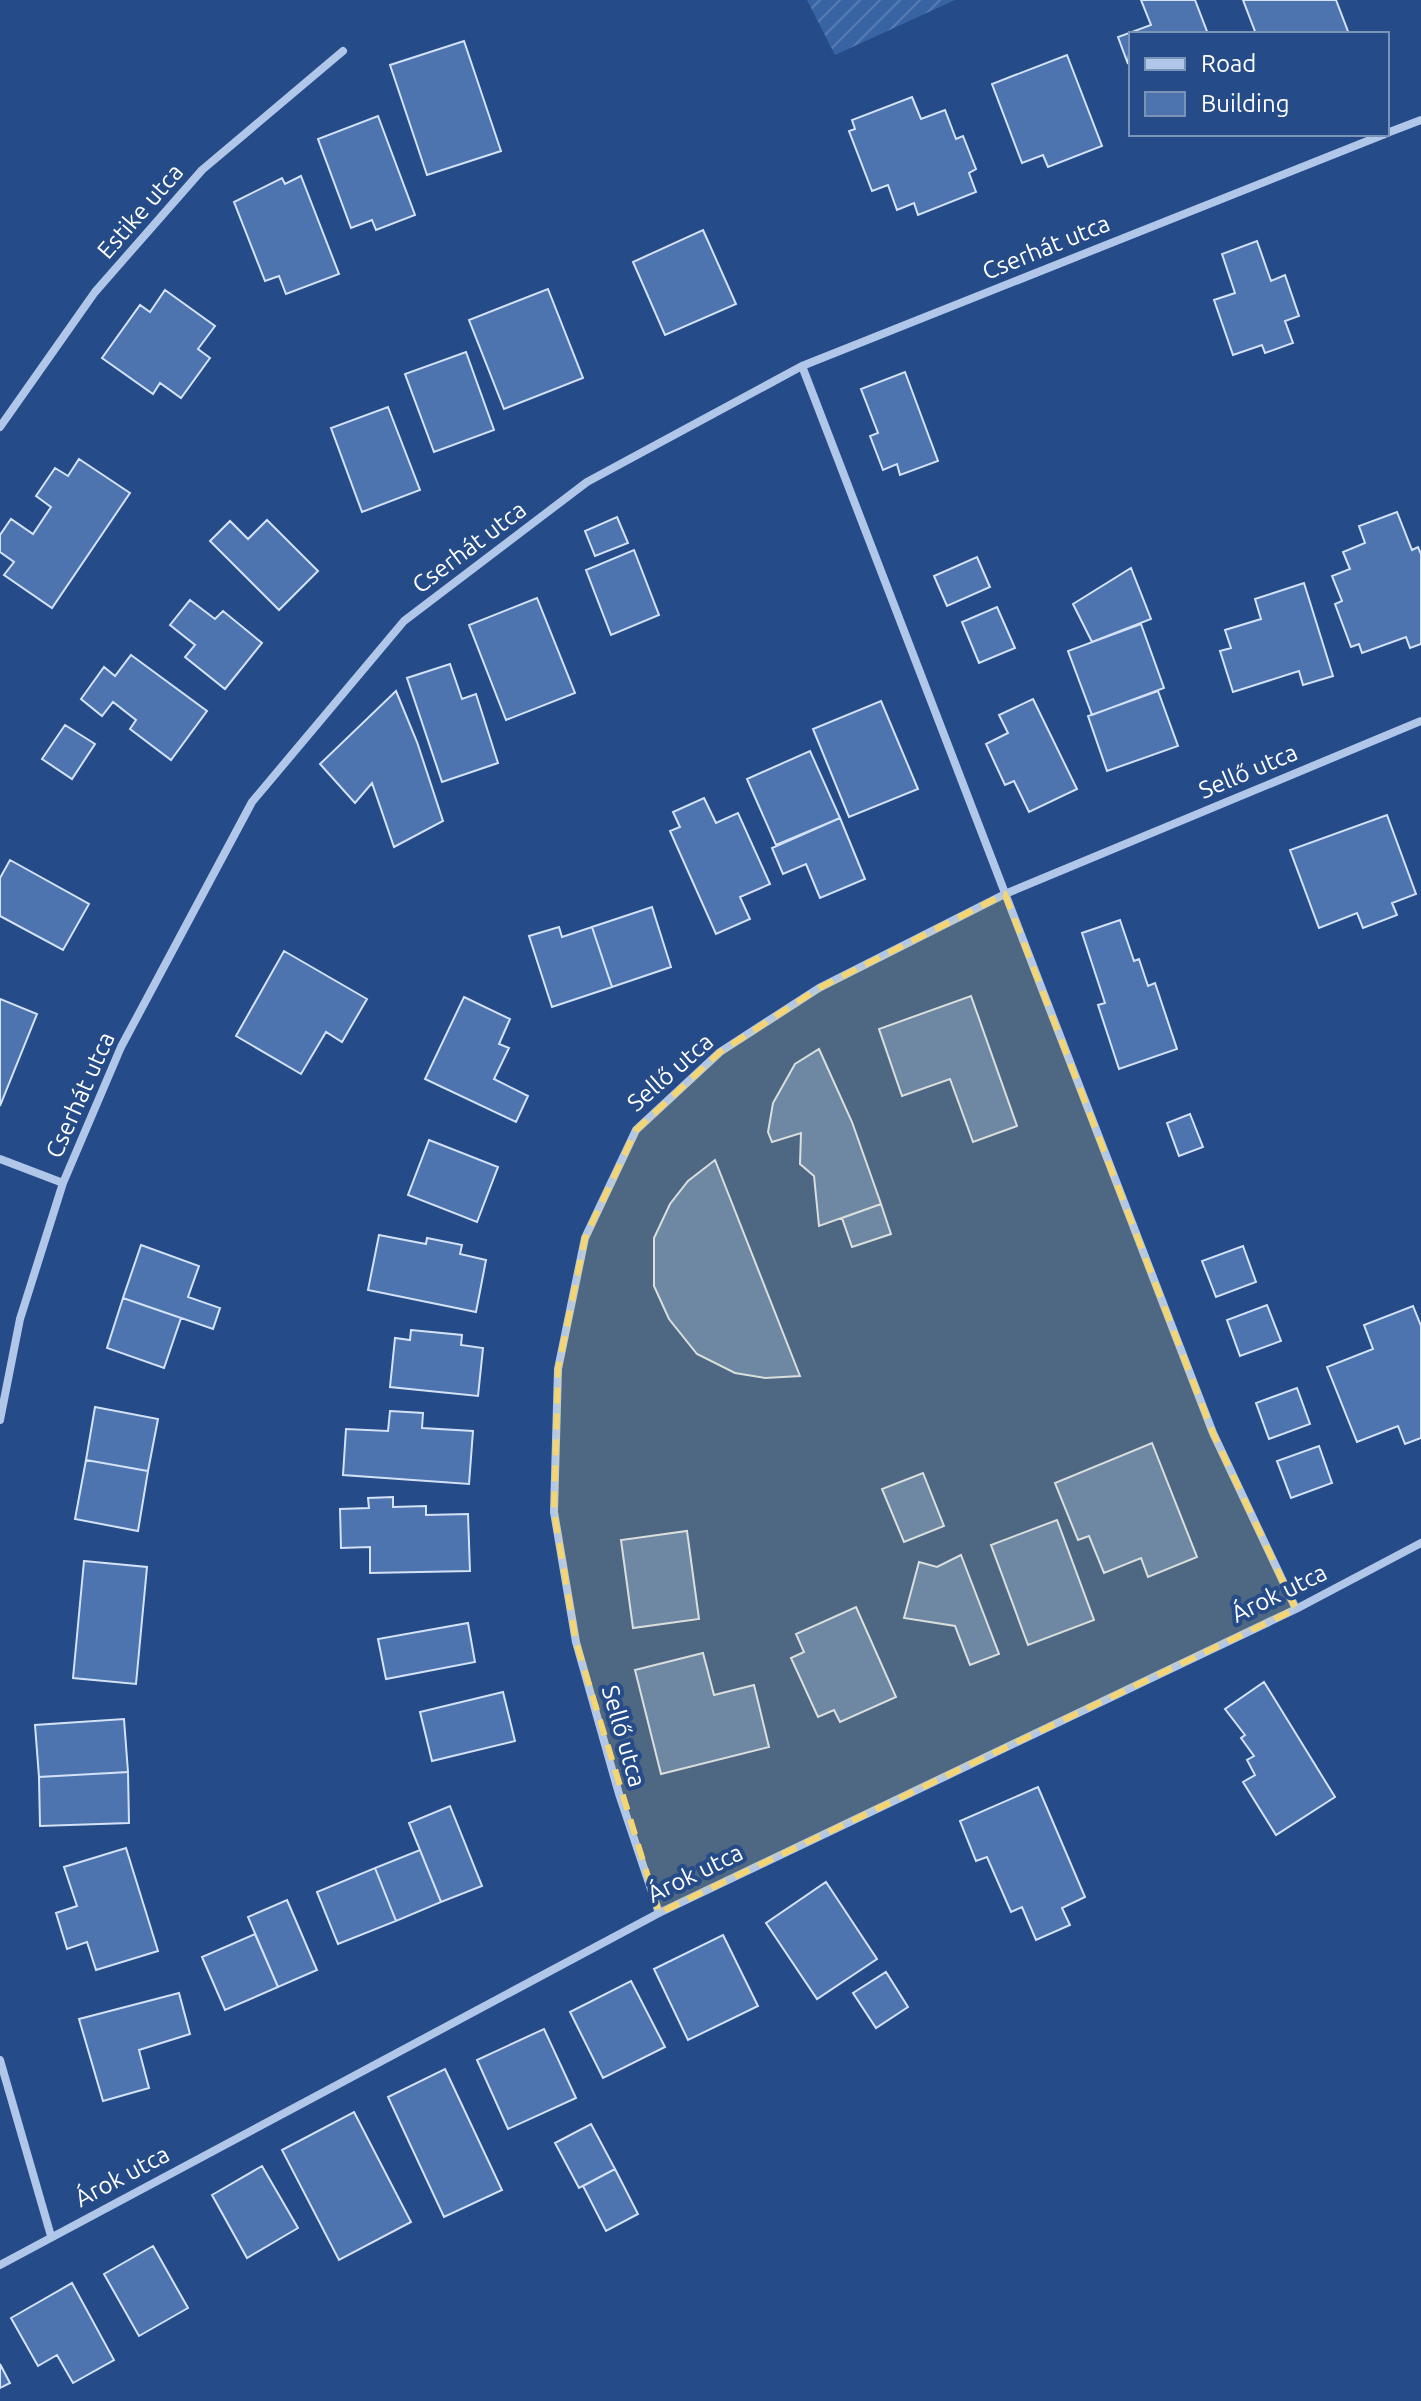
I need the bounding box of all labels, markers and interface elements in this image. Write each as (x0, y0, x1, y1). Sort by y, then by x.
legend (1129, 32, 1389, 136)
text: Road (1201, 50, 1256, 77)
text: Building (1201, 90, 1289, 117)
street label: Estike utca (92, 158, 188, 264)
street label: Cserhát utca (978, 209, 1114, 285)
street label: Cserhát utca (407, 496, 531, 598)
street label: Sellő utca (1195, 738, 1301, 804)
street label: Cserhát utca (40, 1028, 120, 1162)
street label: Sellő utca (622, 1028, 718, 1116)
street label: Árok utca (1226, 1557, 1331, 1628)
street label: Sellő utca (597, 1682, 651, 1790)
street label: Árok utca (642, 1837, 747, 1908)
street label: Árok utca (70, 2139, 174, 2212)

